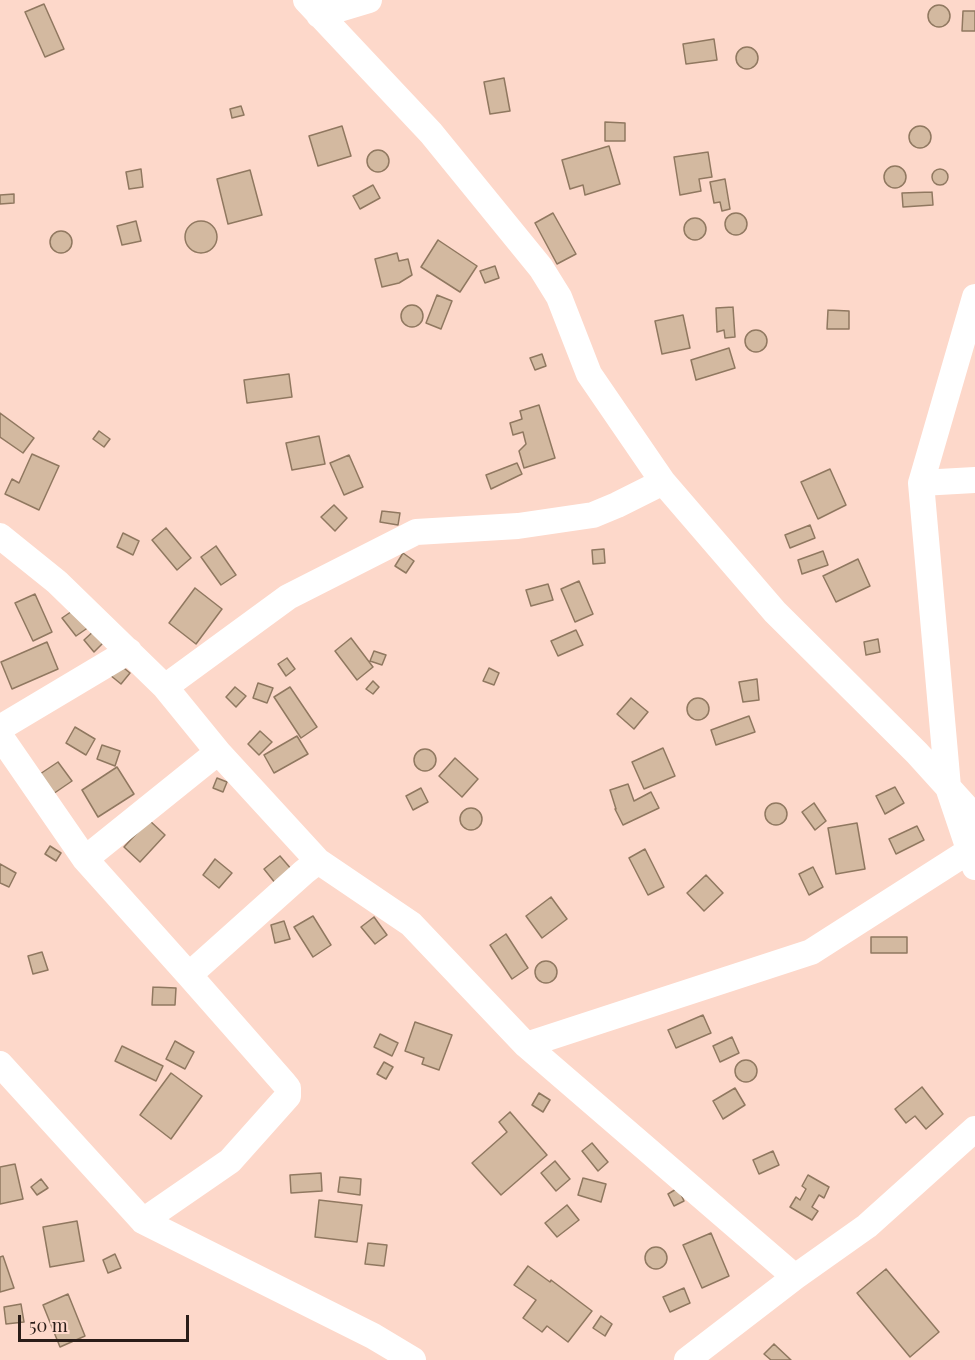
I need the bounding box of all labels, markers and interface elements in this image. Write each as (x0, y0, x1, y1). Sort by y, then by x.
scale bar (21, 1303, 192, 1341)
text: 50 m (29, 1313, 68, 1337)

